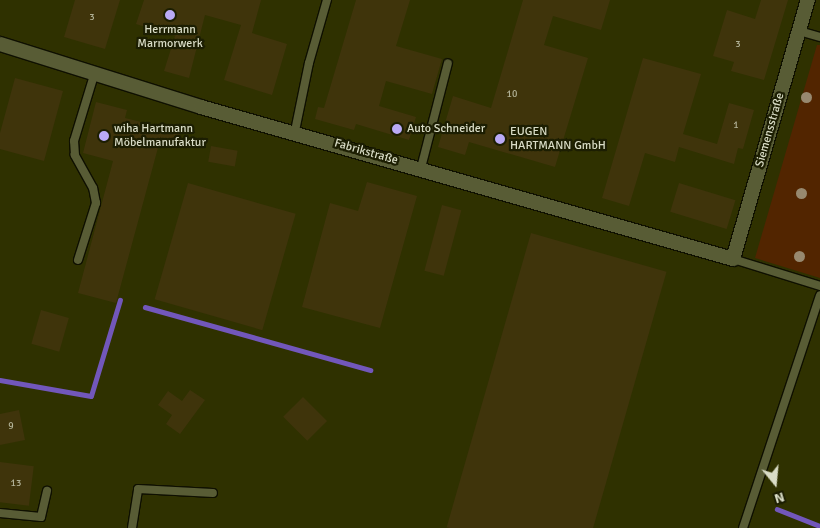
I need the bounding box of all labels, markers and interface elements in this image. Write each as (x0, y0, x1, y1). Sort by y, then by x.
marker: Herrmann Marmorwerk (164, 9, 176, 21)
house number: 3 (89, 12, 95, 24)
place label: Herrmann Marmorwerk (137, 23, 203, 51)
house number: 3 (735, 39, 741, 51)
house number: 10 (507, 89, 517, 101)
street label: Siemensstraße (753, 91, 787, 169)
house number: 1 (733, 120, 739, 132)
place label: wiha Hartmann Möbelmanufaktur (114, 122, 206, 150)
place label: Auto Schneider (407, 122, 485, 136)
marker: Auto Schneider (391, 123, 403, 135)
place label: EUGEN HARTMANN GmbH (510, 125, 606, 153)
marker: wiha Hartmann Möbelmanufaktur (98, 130, 110, 142)
marker: EUGEN HARTMANN GmbH (494, 133, 506, 145)
street label: Fabrikstraße (333, 136, 399, 168)
house number: 9 (8, 421, 14, 433)
north arrow (750, 458, 800, 508)
house number: 13 (11, 478, 21, 490)
text: N (772, 488, 787, 507)

